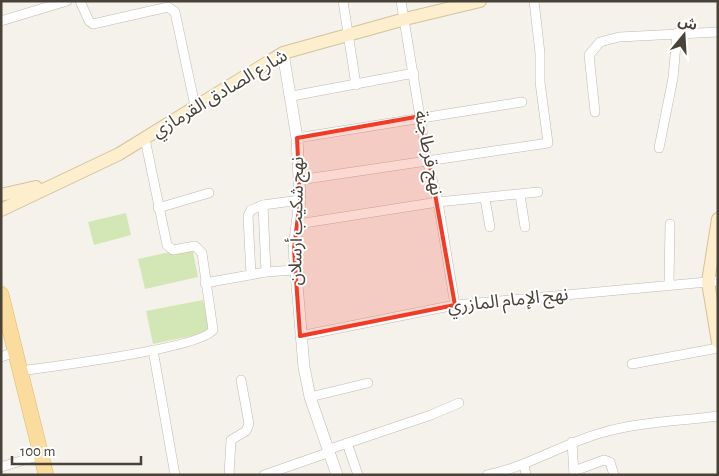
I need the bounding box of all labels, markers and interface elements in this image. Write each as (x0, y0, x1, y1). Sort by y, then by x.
north arrow (659, 10, 709, 60)
text: ش (676, 14, 699, 33)
street label: شارع الصادق القرمازي (149, 47, 293, 145)
street label: نهج قرطاجنة (408, 109, 445, 198)
street label: نهج شكيب أرسلان (284, 156, 310, 286)
street label: نهج الإمام المازري (447, 286, 570, 320)
scale bar (12, 434, 141, 466)
text: 100 m (20, 444, 55, 459)

